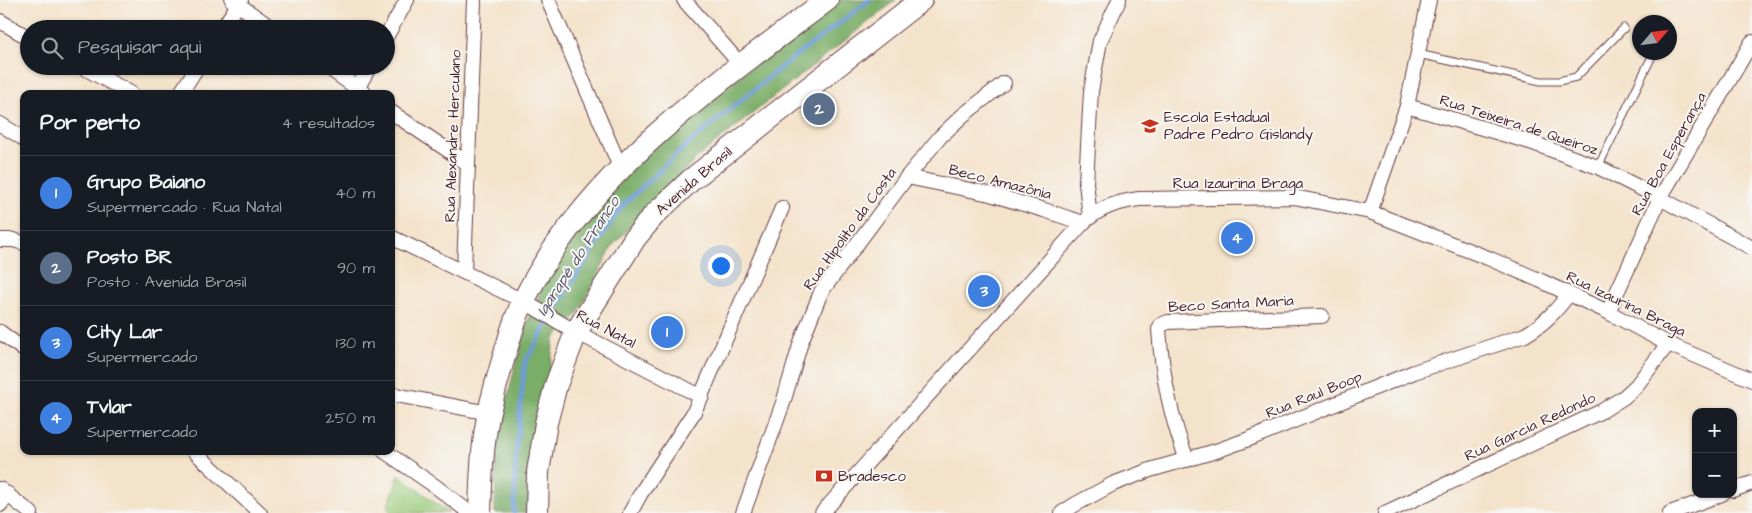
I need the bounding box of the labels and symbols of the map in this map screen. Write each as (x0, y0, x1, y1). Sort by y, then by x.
north arrow (1632, 15, 1677, 60)
street label: Rua Alexandre Herculano (439, 49, 467, 223)
street label: Rua Boa Esperança (1626, 88, 1712, 219)
street label: Rua Teixeira de Queiroz (1437, 89, 1602, 161)
pin: 2 (803, 90, 835, 128)
place label: Escola Estadual Padre Pedro Gislandy (1164, 107, 1313, 146)
school or university icon: Escola Estadual Padre Pedro Gislandy (1140, 116, 1160, 136)
street label: Avenida Brasil (651, 142, 737, 220)
street label: Beco Amazônia (947, 159, 1054, 205)
street label: Rua Hipolito da Costa (798, 163, 902, 295)
street label: Rua Izaurina Braga (1173, 173, 1304, 195)
water label: Igarapé do Franco (531, 191, 626, 321)
pin: 4 (1221, 219, 1253, 257)
your location (708, 253, 734, 279)
street label: Rua Izaurina Braga (1562, 266, 1690, 343)
pin: 3 (968, 272, 1000, 310)
street label: Beco Santa Maria (1168, 290, 1295, 318)
street label: Rua Natal (572, 304, 640, 354)
pin: 1 (651, 313, 683, 351)
street label: Rua Raul Boop (1263, 366, 1365, 424)
street label: Rua Garcia Redondo (1461, 387, 1599, 467)
bank icon: Bradesco (814, 466, 834, 486)
place label: Bradesco (838, 466, 906, 487)

